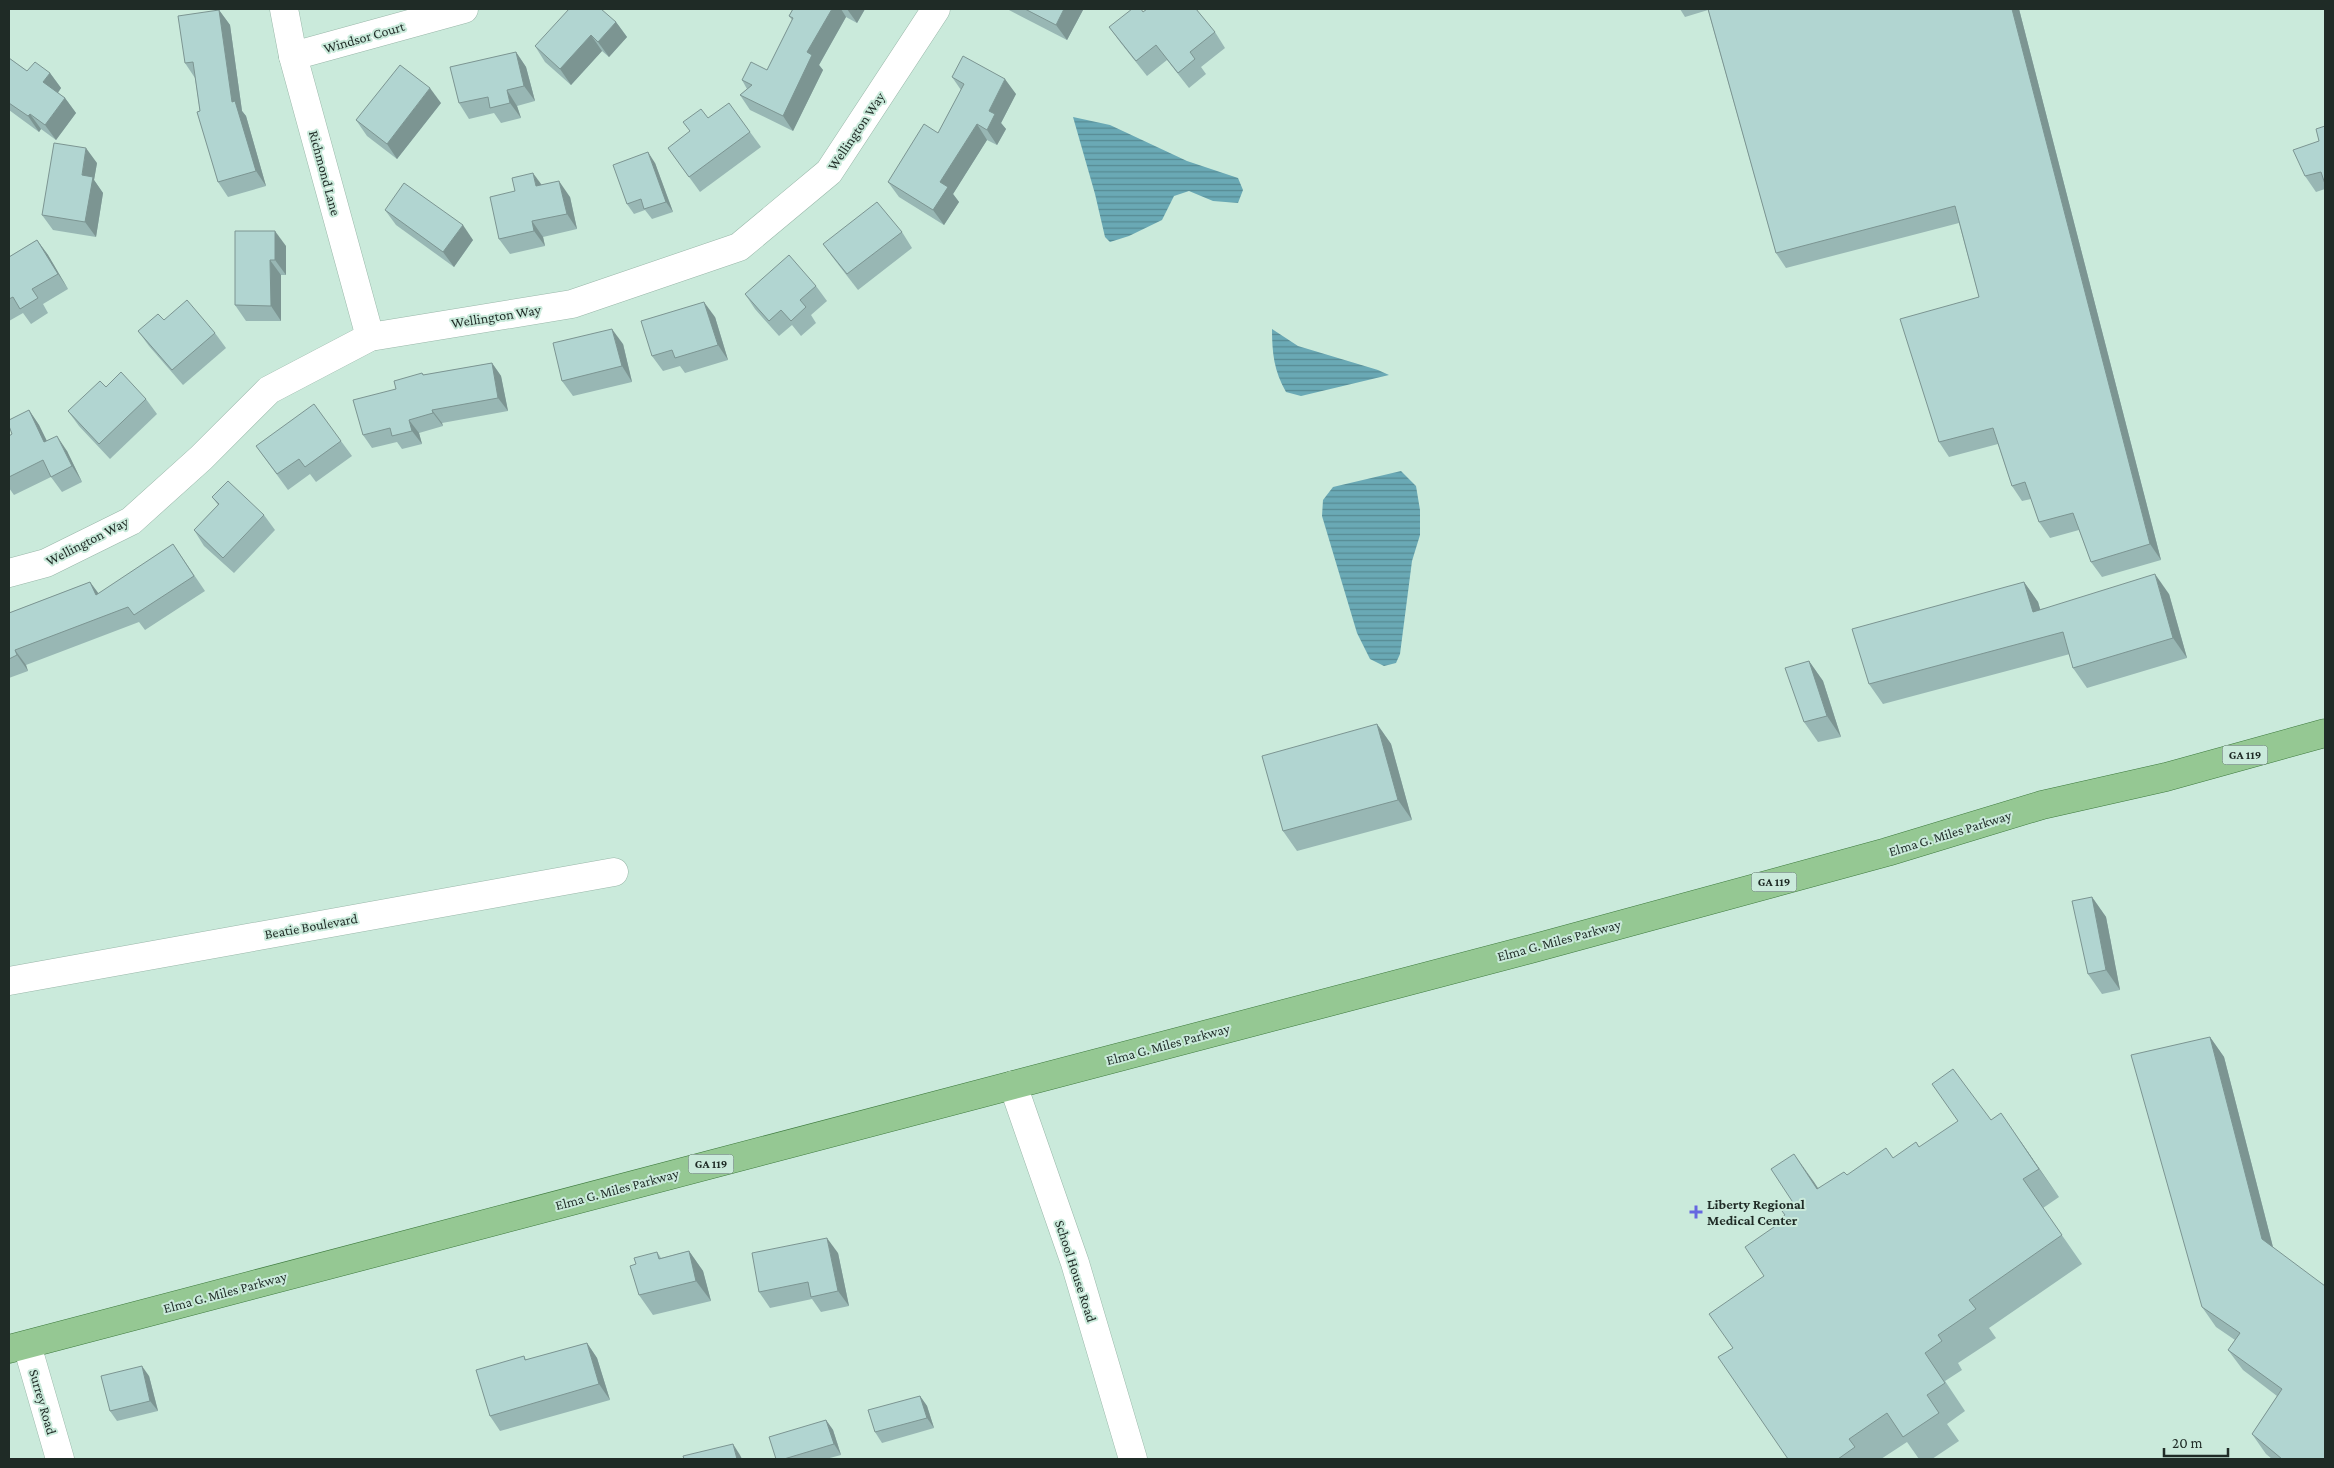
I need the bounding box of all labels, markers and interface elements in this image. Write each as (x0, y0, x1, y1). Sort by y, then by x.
street label: Windsor Court (322, 18, 407, 56)
street label: Wellington Way (824, 89, 888, 173)
street label: Richmond Lane (306, 129, 344, 217)
street label: Wellington Way (450, 301, 542, 331)
street label: Wellington Way (43, 513, 131, 569)
road number: GA 119 (2222, 746, 2268, 764)
street label: Elma G. Miles Parkway (1887, 807, 2014, 859)
road number: GA 119 (1752, 872, 1796, 892)
street label: Beatie Boulevard (263, 910, 359, 942)
street label: Elma G. Miles Parkway (1495, 916, 1623, 964)
street label: Elma G. Miles Parkway (1104, 1020, 1232, 1068)
road number: GA 119 (688, 1154, 734, 1174)
street label: Elma G. Miles Parkway (553, 1165, 681, 1213)
place label: Liberty Regional Medical Center (1707, 1196, 1805, 1228)
marker: Liberty Regional Medical Center (1689, 1205, 1703, 1219)
street label: School House Road (1052, 1218, 1100, 1325)
street label: Elma G. Miles Parkway (161, 1268, 289, 1316)
street label: Surrey Road (26, 1367, 60, 1437)
scale bar (2164, 1426, 2228, 1458)
text: 20 m (2172, 1435, 2203, 1451)

